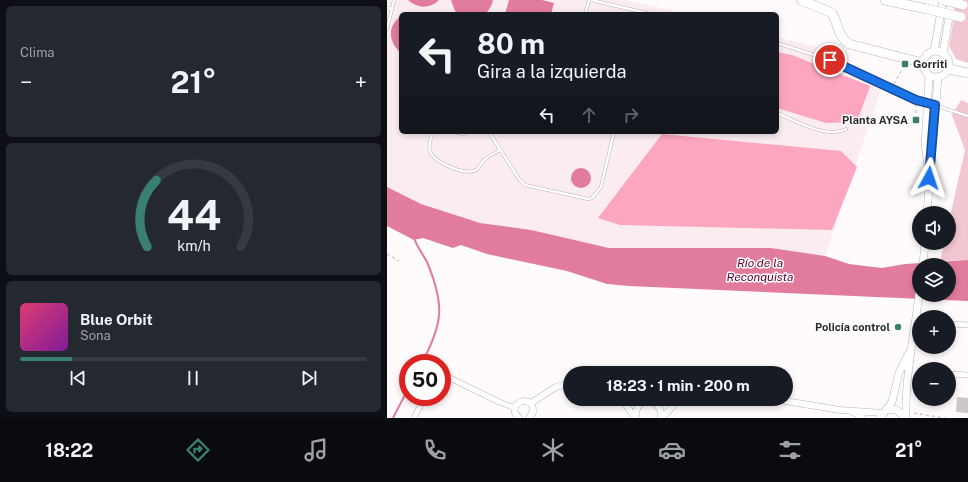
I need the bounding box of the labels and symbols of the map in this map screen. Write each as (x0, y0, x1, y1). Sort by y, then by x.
pin (813, 43, 847, 77)
place label: Gorriti (913, 58, 947, 70)
marker: Gorriti (900, 59, 910, 69)
place label: Planta AYSA (842, 114, 908, 126)
marker: Planta AYSA (911, 115, 921, 125)
position arrow (908, 157, 950, 199)
water label: Río de la Reconquista (727, 256, 793, 284)
place label: Policía control (815, 321, 890, 333)
marker: Policía control (893, 322, 903, 332)
speed limit sign: 50 (399, 354, 451, 406)

